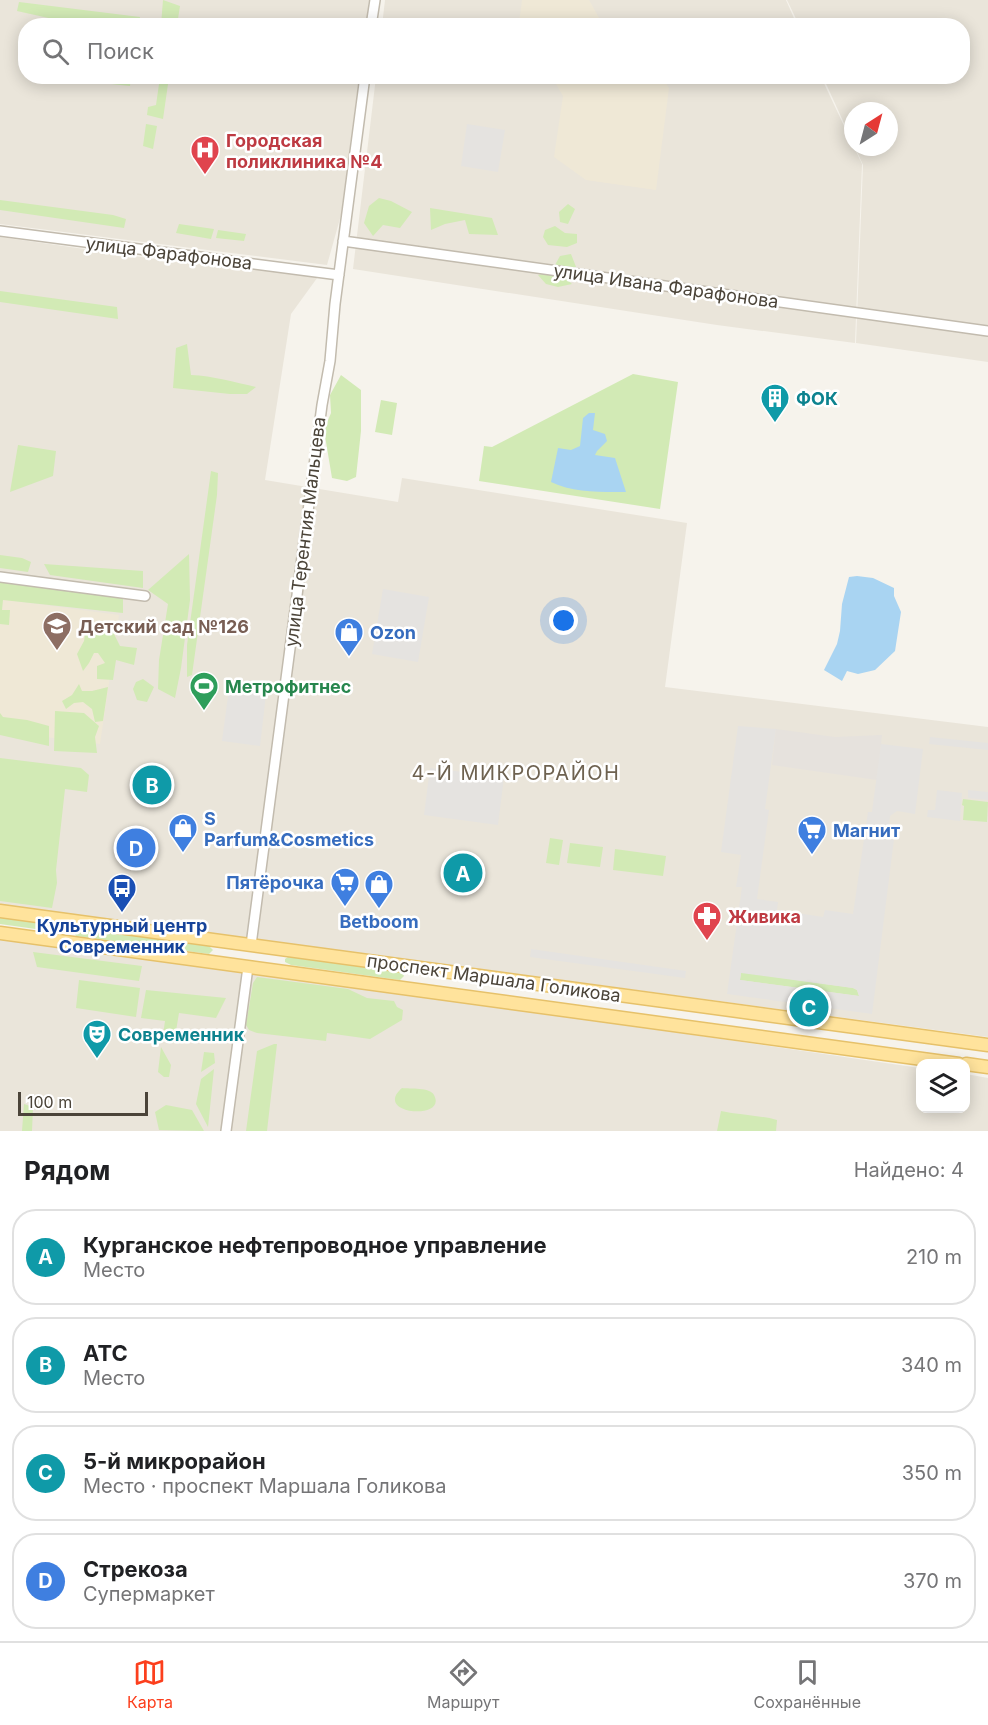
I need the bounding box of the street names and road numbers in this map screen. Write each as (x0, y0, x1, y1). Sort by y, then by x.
street label: улица Фарафонова (85, 232, 253, 274)
street label: улица Ивана Фарафонова (552, 260, 780, 312)
street label: улица Терентия Мальцева (280, 416, 330, 648)
street label: проспект Маршала Голикова (366, 950, 622, 1006)

